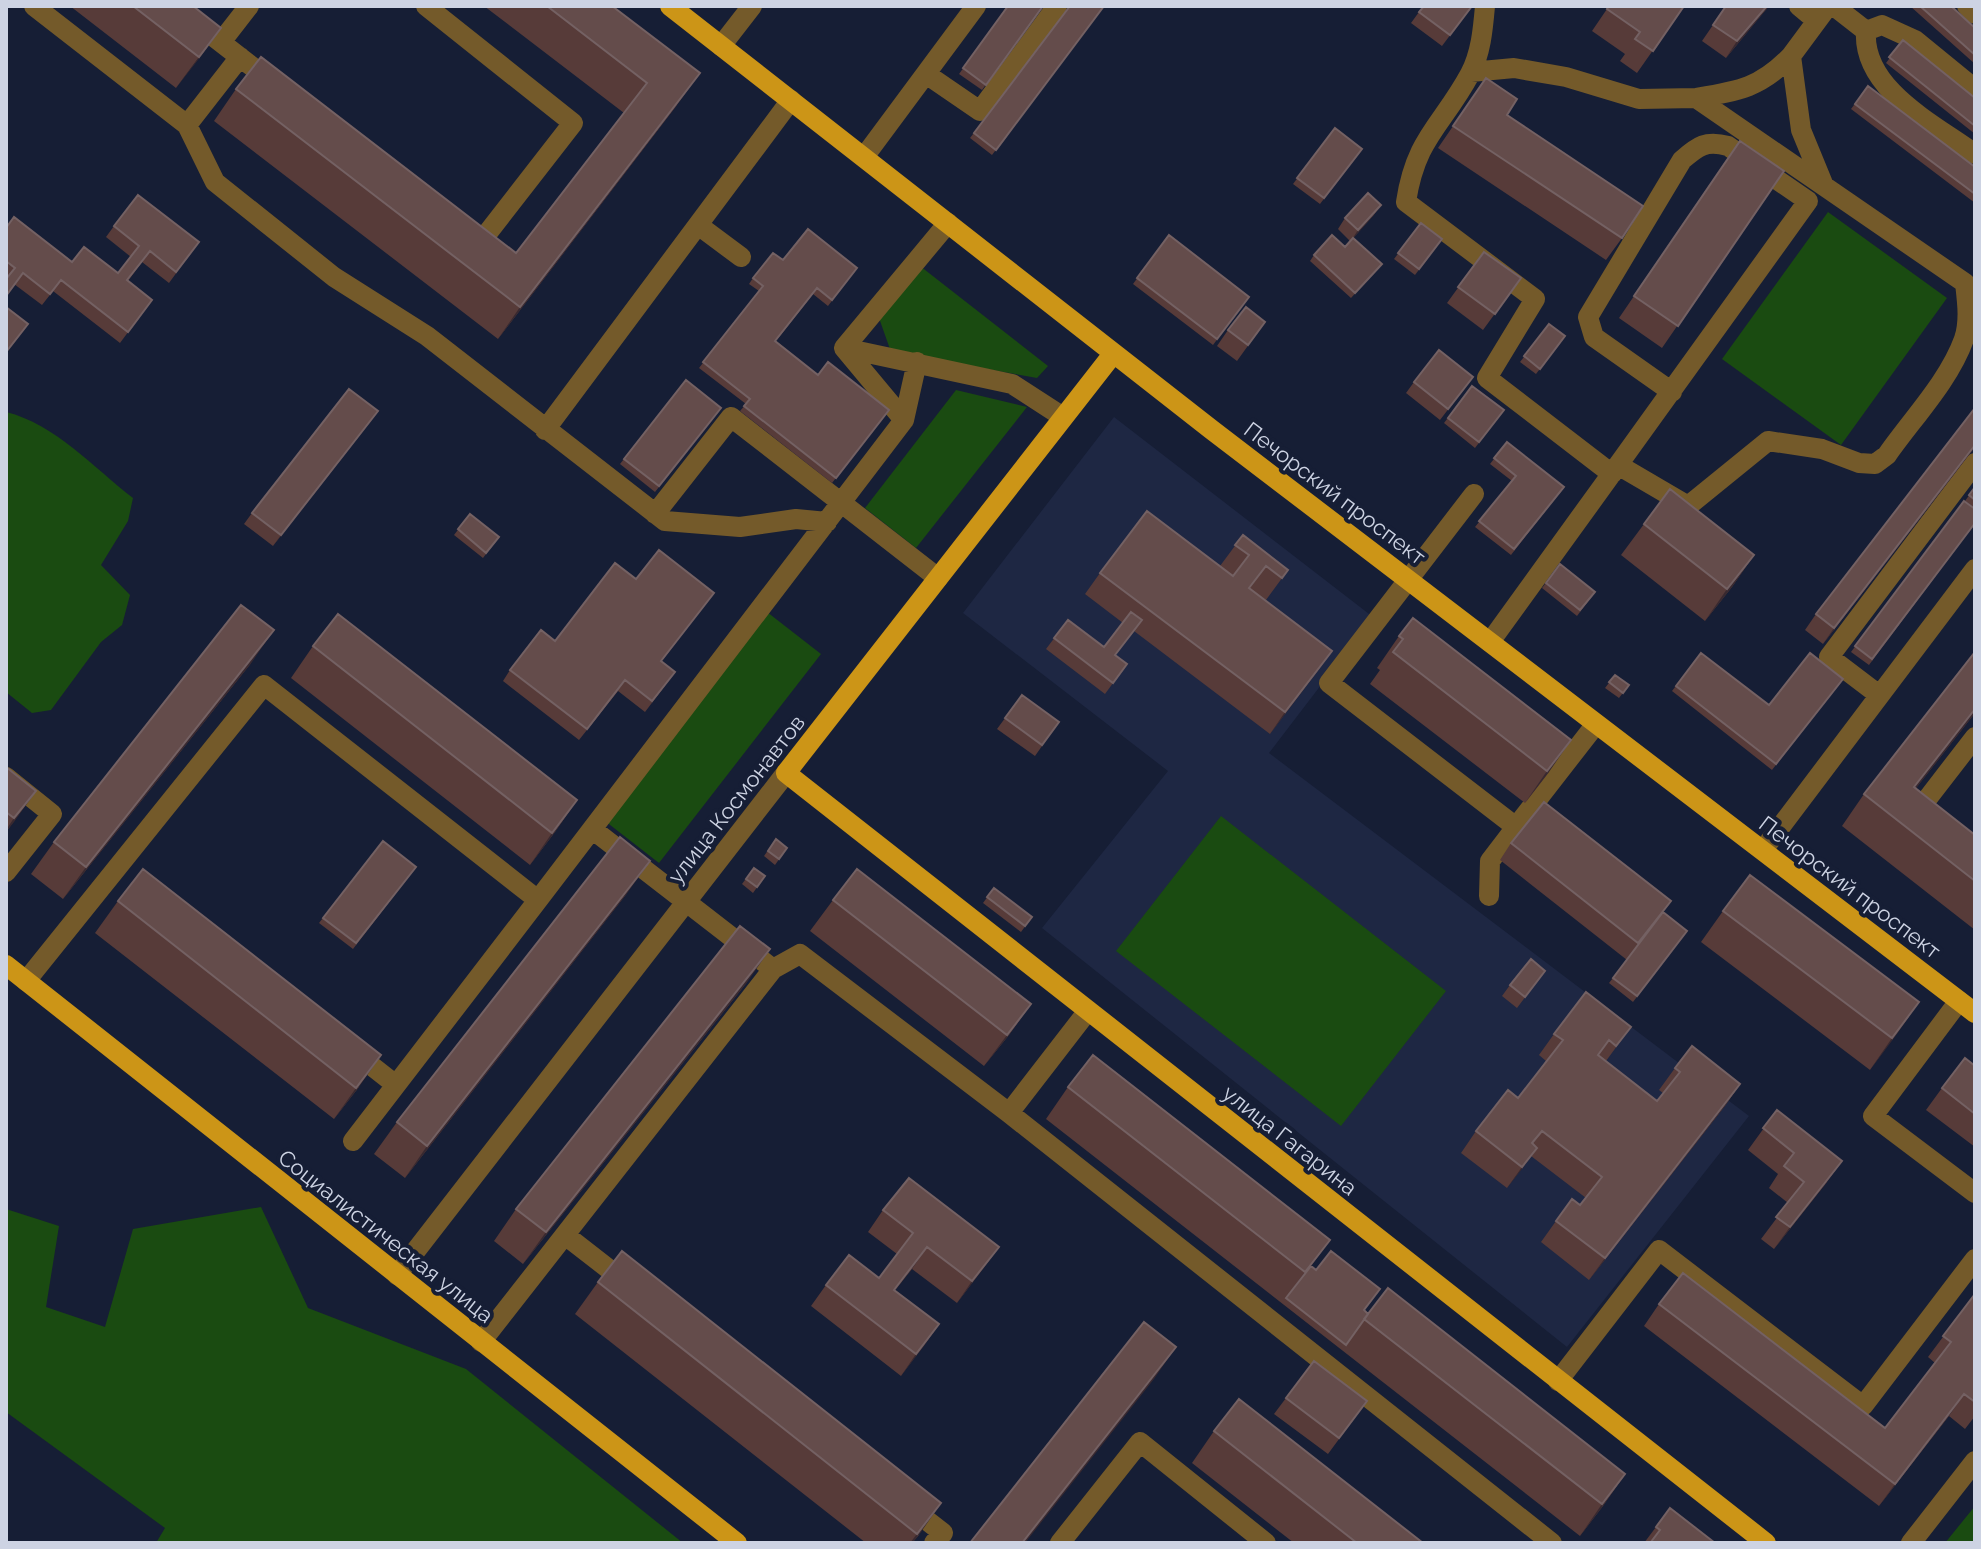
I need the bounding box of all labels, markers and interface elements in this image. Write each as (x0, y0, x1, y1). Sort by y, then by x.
street label: Печорский проспект (1239, 416, 1431, 570)
street label: улица Космонавтов (662, 710, 810, 888)
street label: Печорский проспект (1754, 810, 1946, 964)
street label: улица Гагарина (1218, 1079, 1362, 1201)
street label: Социалистическая улица (273, 1144, 499, 1328)

